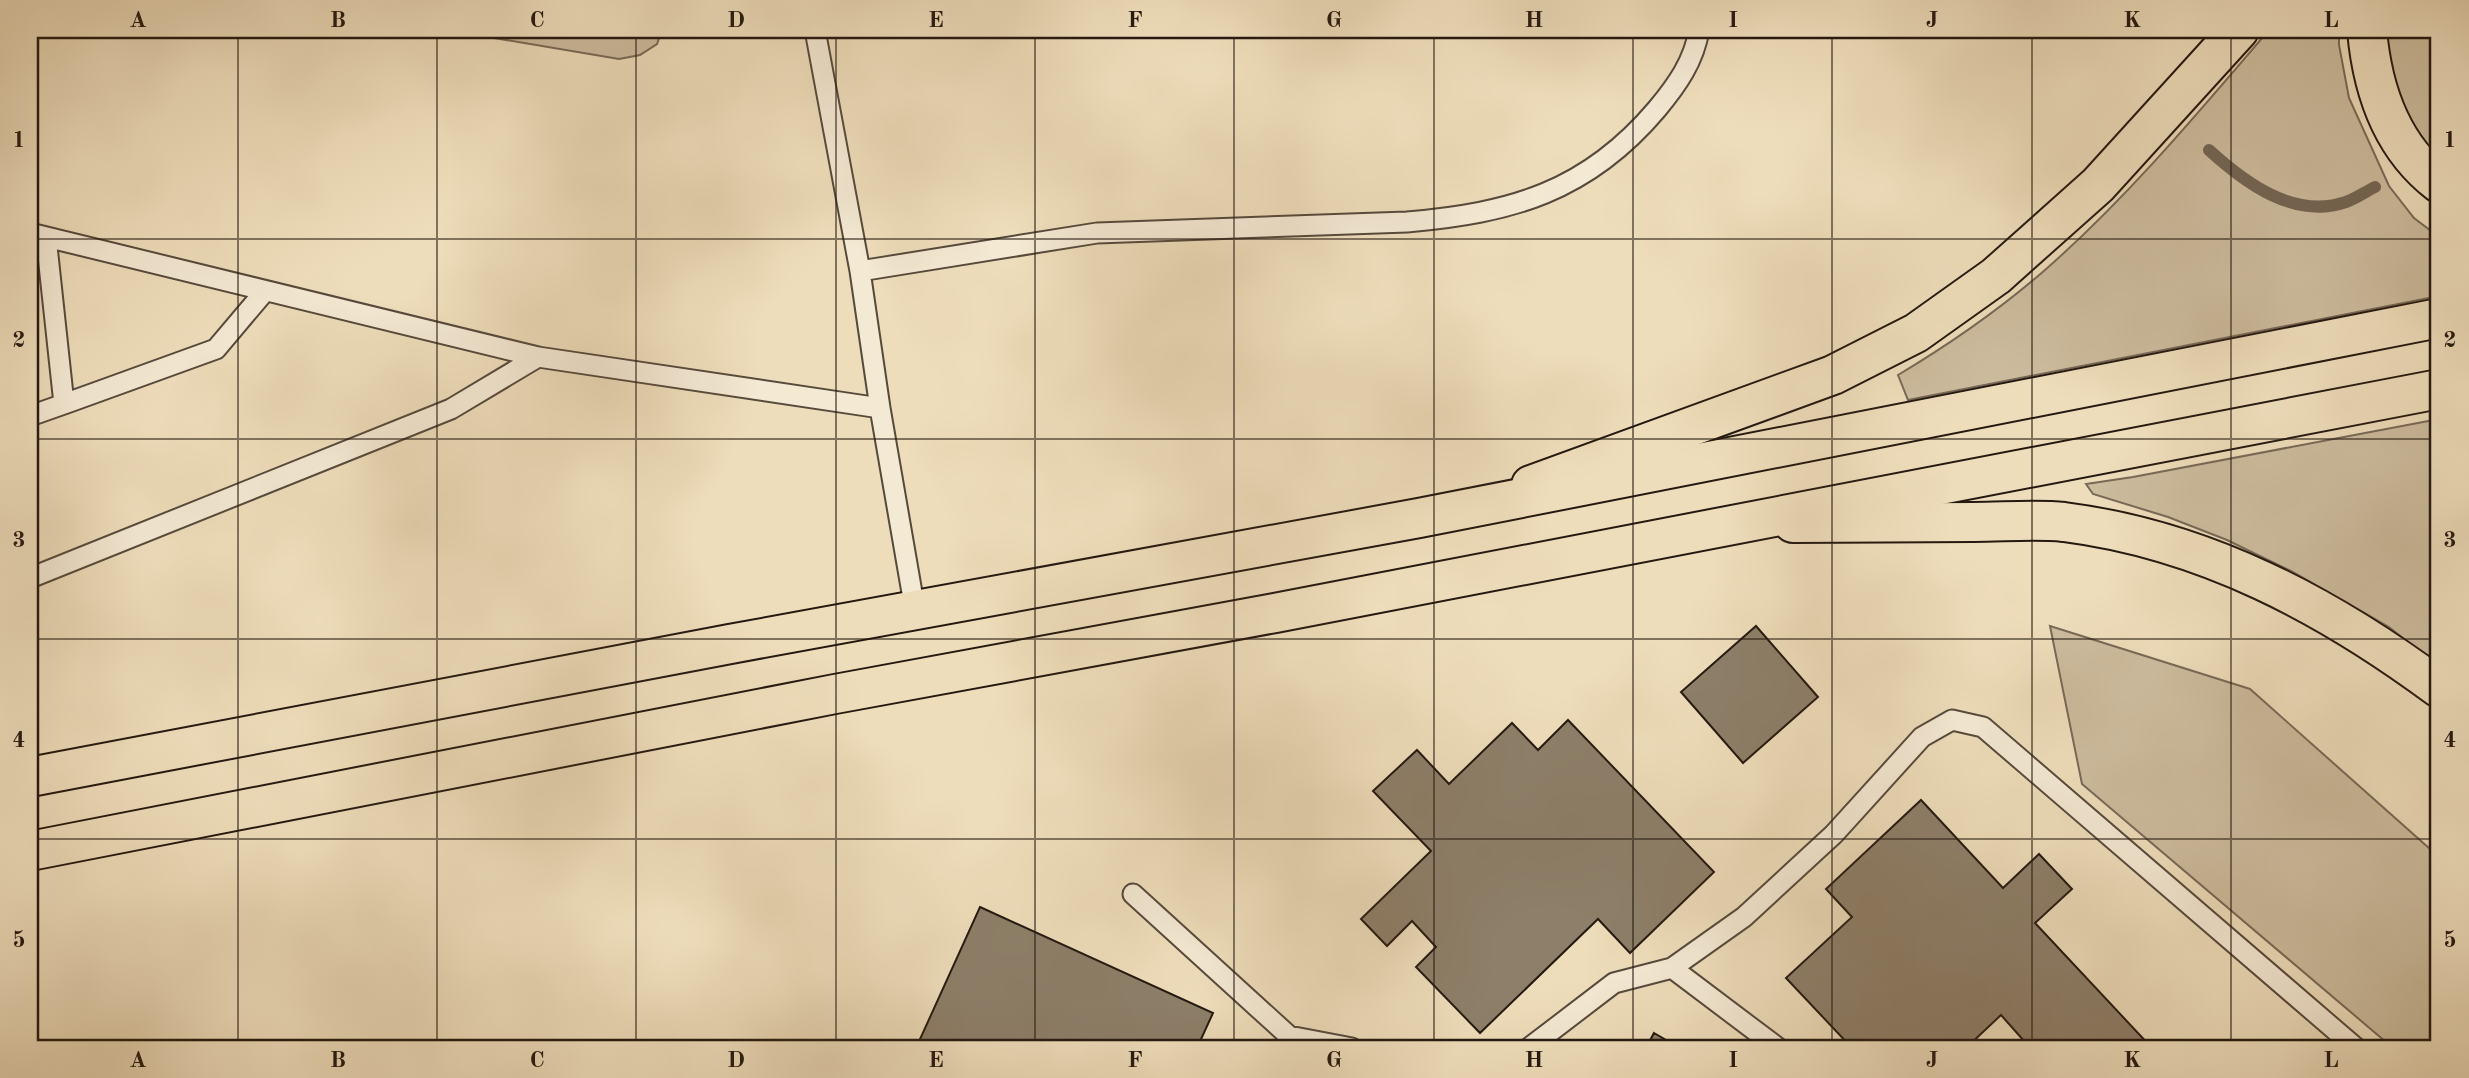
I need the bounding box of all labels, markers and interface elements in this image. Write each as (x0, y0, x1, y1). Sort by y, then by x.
text: A (129, 9, 147, 32)
text: B (330, 9, 346, 32)
text: C (529, 9, 545, 32)
text: D (727, 9, 745, 32)
text: E (928, 9, 944, 32)
text: F (1127, 9, 1143, 32)
text: G (1326, 9, 1342, 32)
text: H (1525, 9, 1543, 32)
text: I (1728, 9, 1738, 32)
text: J (1926, 9, 1938, 32)
text: K (2123, 9, 2141, 32)
text: L (2323, 9, 2339, 32)
text: 1 (12, 129, 26, 152)
text: 1 (2443, 129, 2457, 152)
text: 2 (12, 329, 26, 352)
text: 2 (2443, 329, 2457, 352)
text: 3 (12, 529, 26, 552)
text: 3 (2443, 529, 2457, 552)
text: 4 (12, 729, 26, 752)
text: 4 (2443, 729, 2457, 752)
text: 5 (12, 929, 26, 952)
text: 5 (2443, 929, 2457, 952)
text: A (129, 1049, 147, 1072)
text: B (330, 1049, 346, 1072)
text: C (529, 1049, 545, 1072)
text: D (727, 1049, 745, 1072)
text: E (928, 1049, 944, 1072)
text: F (1127, 1049, 1143, 1072)
text: G (1326, 1049, 1342, 1072)
text: H (1525, 1049, 1543, 1072)
text: I (1728, 1049, 1738, 1072)
text: J (1926, 1049, 1938, 1072)
text: K (2123, 1049, 2141, 1072)
text: L (2323, 1049, 2339, 1072)

